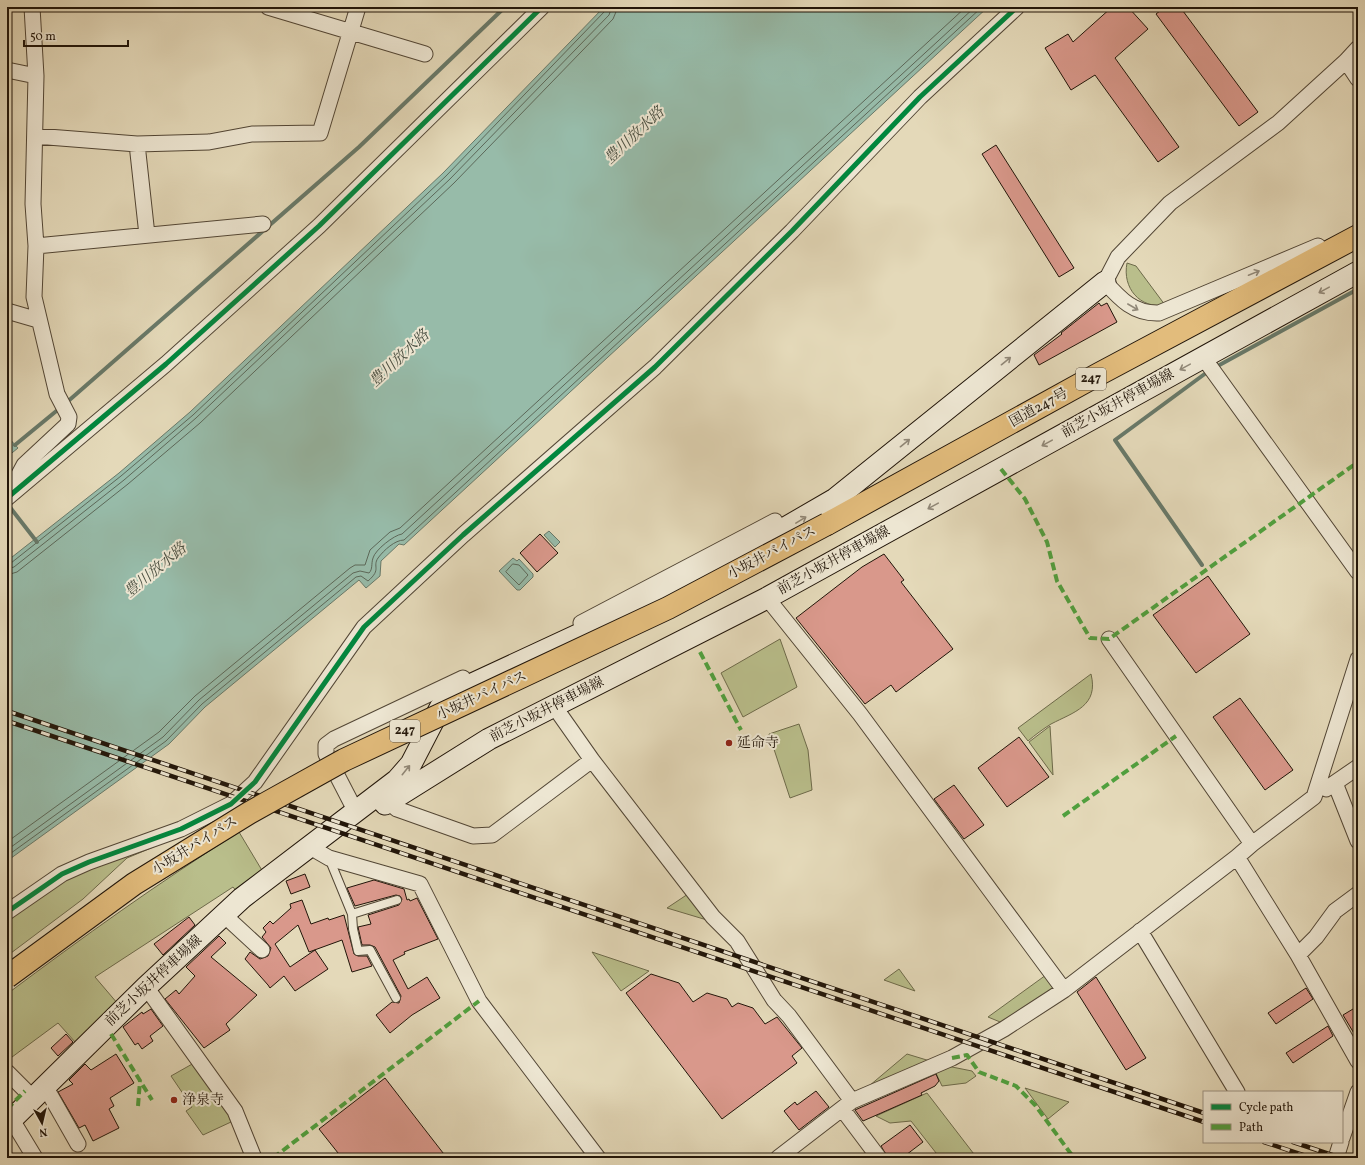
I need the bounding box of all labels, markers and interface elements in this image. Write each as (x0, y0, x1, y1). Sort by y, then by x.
scale bar (24, 22, 128, 48)
text: 50 m (30, 29, 56, 45)
water label: 豊川放水路 (600, 102, 670, 169)
one-way arrow (1248, 269, 1260, 277)
one-way arrow (1318, 287, 1330, 295)
one-way arrow (1127, 304, 1139, 312)
water label: 豊川放水路 (365, 325, 435, 392)
one-way arrow (1001, 357, 1012, 365)
one-way arrow (1180, 363, 1192, 371)
street label: 前芝小坂井停車場線 (1058, 365, 1178, 443)
road number: 247 (1076, 368, 1106, 390)
street label: 国道247号 (1006, 384, 1072, 432)
one-way arrow (900, 438, 911, 447)
one-way arrow (1041, 440, 1053, 448)
one-way arrow (928, 503, 940, 510)
one-way arrow (795, 516, 806, 524)
street label: 小坂井バイパス (724, 522, 820, 584)
street label: 前芝小坂井停車場線 (774, 522, 894, 600)
water label: 豊川放水路 (121, 538, 192, 603)
street label: 小坂井バイパス (434, 667, 530, 725)
street label: 前芝小坂井停車場線 (487, 673, 607, 747)
road number: 247 (390, 720, 420, 742)
place label: 延命寺 (737, 734, 779, 753)
marker: 延命寺 (724, 738, 734, 748)
one-way arrow (401, 765, 410, 776)
street label: 小坂井バイパス (149, 812, 241, 880)
street label: 前芝小坂井停車場線 (101, 931, 207, 1031)
place label: 浄泉寺 (182, 1091, 224, 1110)
legend (1203, 1091, 1343, 1143)
marker: 浄泉寺 (169, 1095, 179, 1105)
text: Cycle path (1239, 1100, 1294, 1116)
north arrow (22, 1103, 62, 1143)
text: Path (1239, 1120, 1263, 1136)
text: N (38, 1123, 48, 1139)

